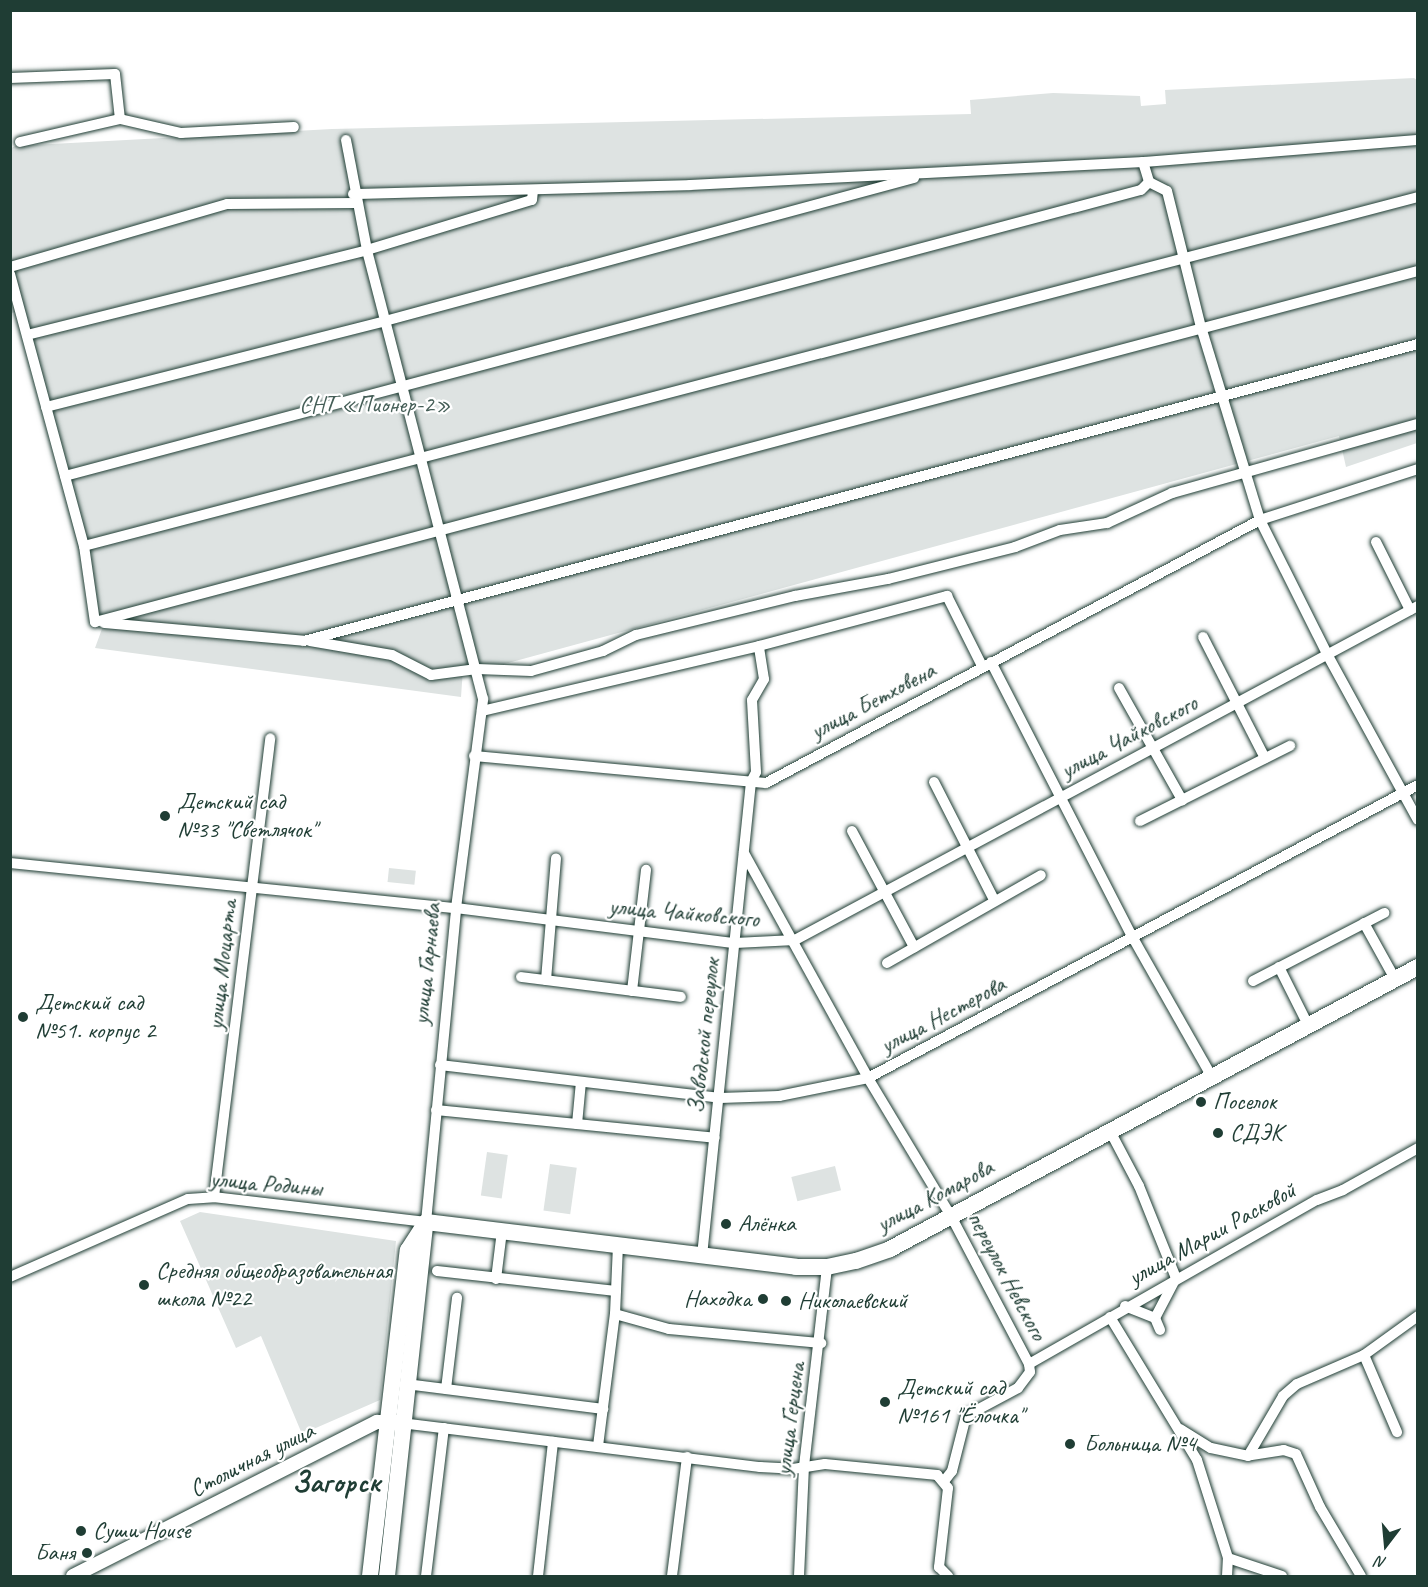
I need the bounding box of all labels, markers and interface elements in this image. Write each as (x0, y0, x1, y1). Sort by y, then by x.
park label: СНТ «Пионер-2» (299, 391, 451, 419)
street label: улица Бетховена (806, 656, 940, 746)
street label: улица Чайковского (1056, 689, 1202, 785)
place label: Детский сад №33 "Светлячок" (177, 788, 316, 844)
marker: Детский сад №33 "Светлячок" (158, 809, 172, 823)
street label: улица Чайковского (608, 892, 760, 934)
street label: улица Моцарта (201, 899, 243, 1031)
street label: улица Гарнаева (406, 902, 448, 1026)
street label: Заводской переулок (682, 957, 726, 1115)
street label: улица Нестерова (875, 970, 1011, 1060)
place label: Детский сад №51. корпус 2 (35, 989, 156, 1045)
marker: Детский сад №51. корпус 2 (16, 1010, 30, 1024)
place label: Поселок (1213, 1088, 1276, 1116)
marker: Поселок (1194, 1095, 1208, 1109)
place label: СДЭК (1230, 1119, 1283, 1147)
marker: СДЭК (1211, 1126, 1225, 1140)
street label: улица Комарова (871, 1153, 999, 1239)
street label: улица Родины (209, 1165, 323, 1203)
street label: улица Марии Расковой (1124, 1176, 1300, 1292)
street label: переулок Невского (961, 1207, 1053, 1345)
place label: Алёнка (738, 1210, 795, 1238)
marker: Алёнка (719, 1217, 733, 1231)
place label: Средняя общеобразовательная школа №22 (156, 1257, 392, 1313)
marker: Средняя общеобразовательная школа №22 (137, 1278, 151, 1292)
place label: Находка (684, 1285, 751, 1313)
place label: Николаевский (798, 1287, 907, 1315)
marker: Находка (756, 1292, 770, 1306)
marker: Николаевский (779, 1294, 793, 1308)
street label: улица Герцена (769, 1361, 811, 1477)
place label: Детский сад №161 "Ёлочка" (897, 1374, 1023, 1430)
marker: Детский сад №161 "Ёлочка" (878, 1395, 892, 1409)
street label: Столичная улица (184, 1416, 320, 1504)
place label: Больница №4 (1084, 1430, 1196, 1458)
marker: Больница №4 (1061, 1435, 1079, 1453)
district label: Загорск (292, 1464, 380, 1500)
north arrow (1356, 1515, 1416, 1575)
place label: Суши House (93, 1517, 190, 1545)
marker: Суши House (74, 1524, 88, 1538)
place label: Баня (35, 1539, 75, 1567)
marker: Баня (80, 1546, 94, 1560)
text: N (1374, 1551, 1389, 1573)

